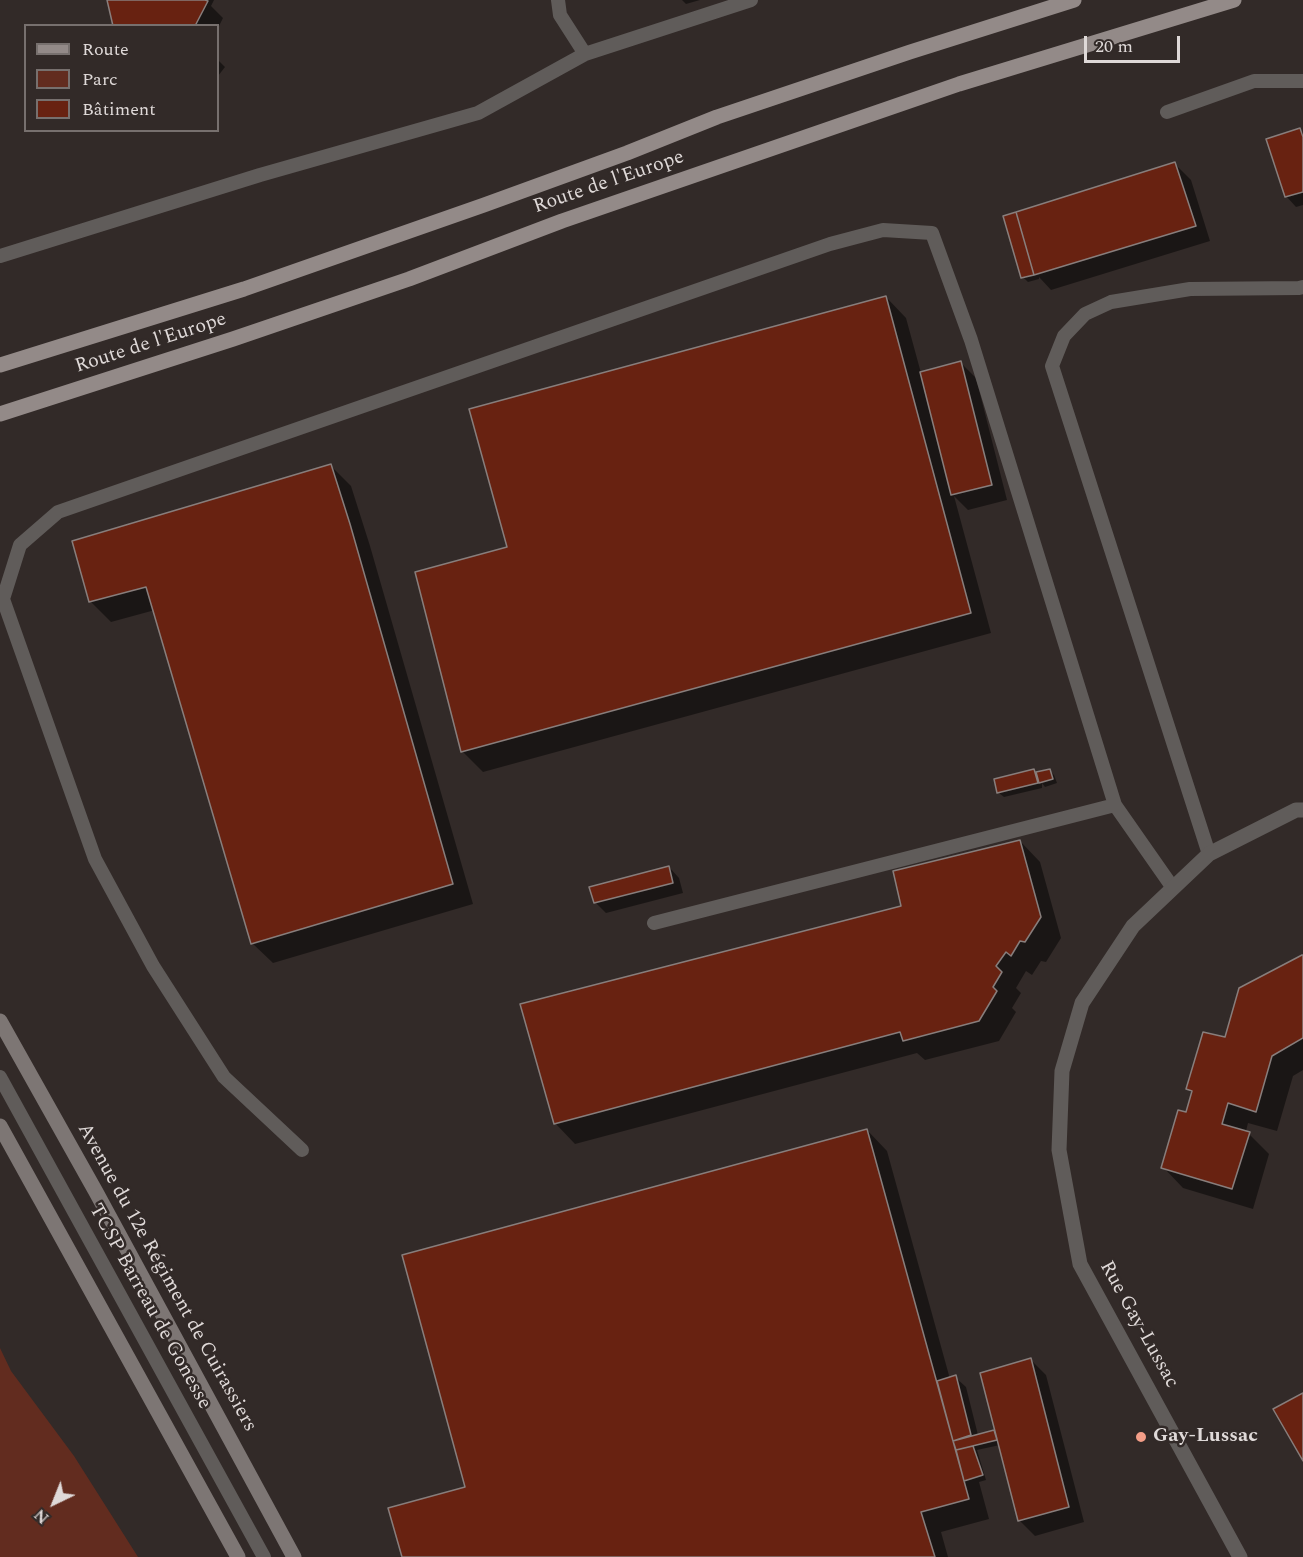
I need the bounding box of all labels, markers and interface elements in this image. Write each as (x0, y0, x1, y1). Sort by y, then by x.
legend (24, 24, 219, 132)
scale bar (1087, 24, 1183, 62)
text: 20 m (1095, 33, 1133, 60)
text: Route (82, 36, 129, 63)
text: Parc (82, 66, 118, 93)
text: Bâtiment (82, 96, 156, 123)
street label: Route de l'Europe (530, 146, 688, 220)
street label: Route de l'Europe (72, 308, 230, 380)
street label: Avenue du 12e Régiment de Cuirassiers (71, 1119, 261, 1437)
street label: TCSP Barreau de Gonesse (82, 1200, 216, 1414)
street label: Rue Gay-Lussac (1093, 1257, 1183, 1393)
place label: Gay-Lussac (1153, 1425, 1258, 1449)
marker: Gay-Lussac (1134, 1430, 1148, 1444)
north arrow (24, 1473, 84, 1533)
text: N (29, 1503, 55, 1529)

